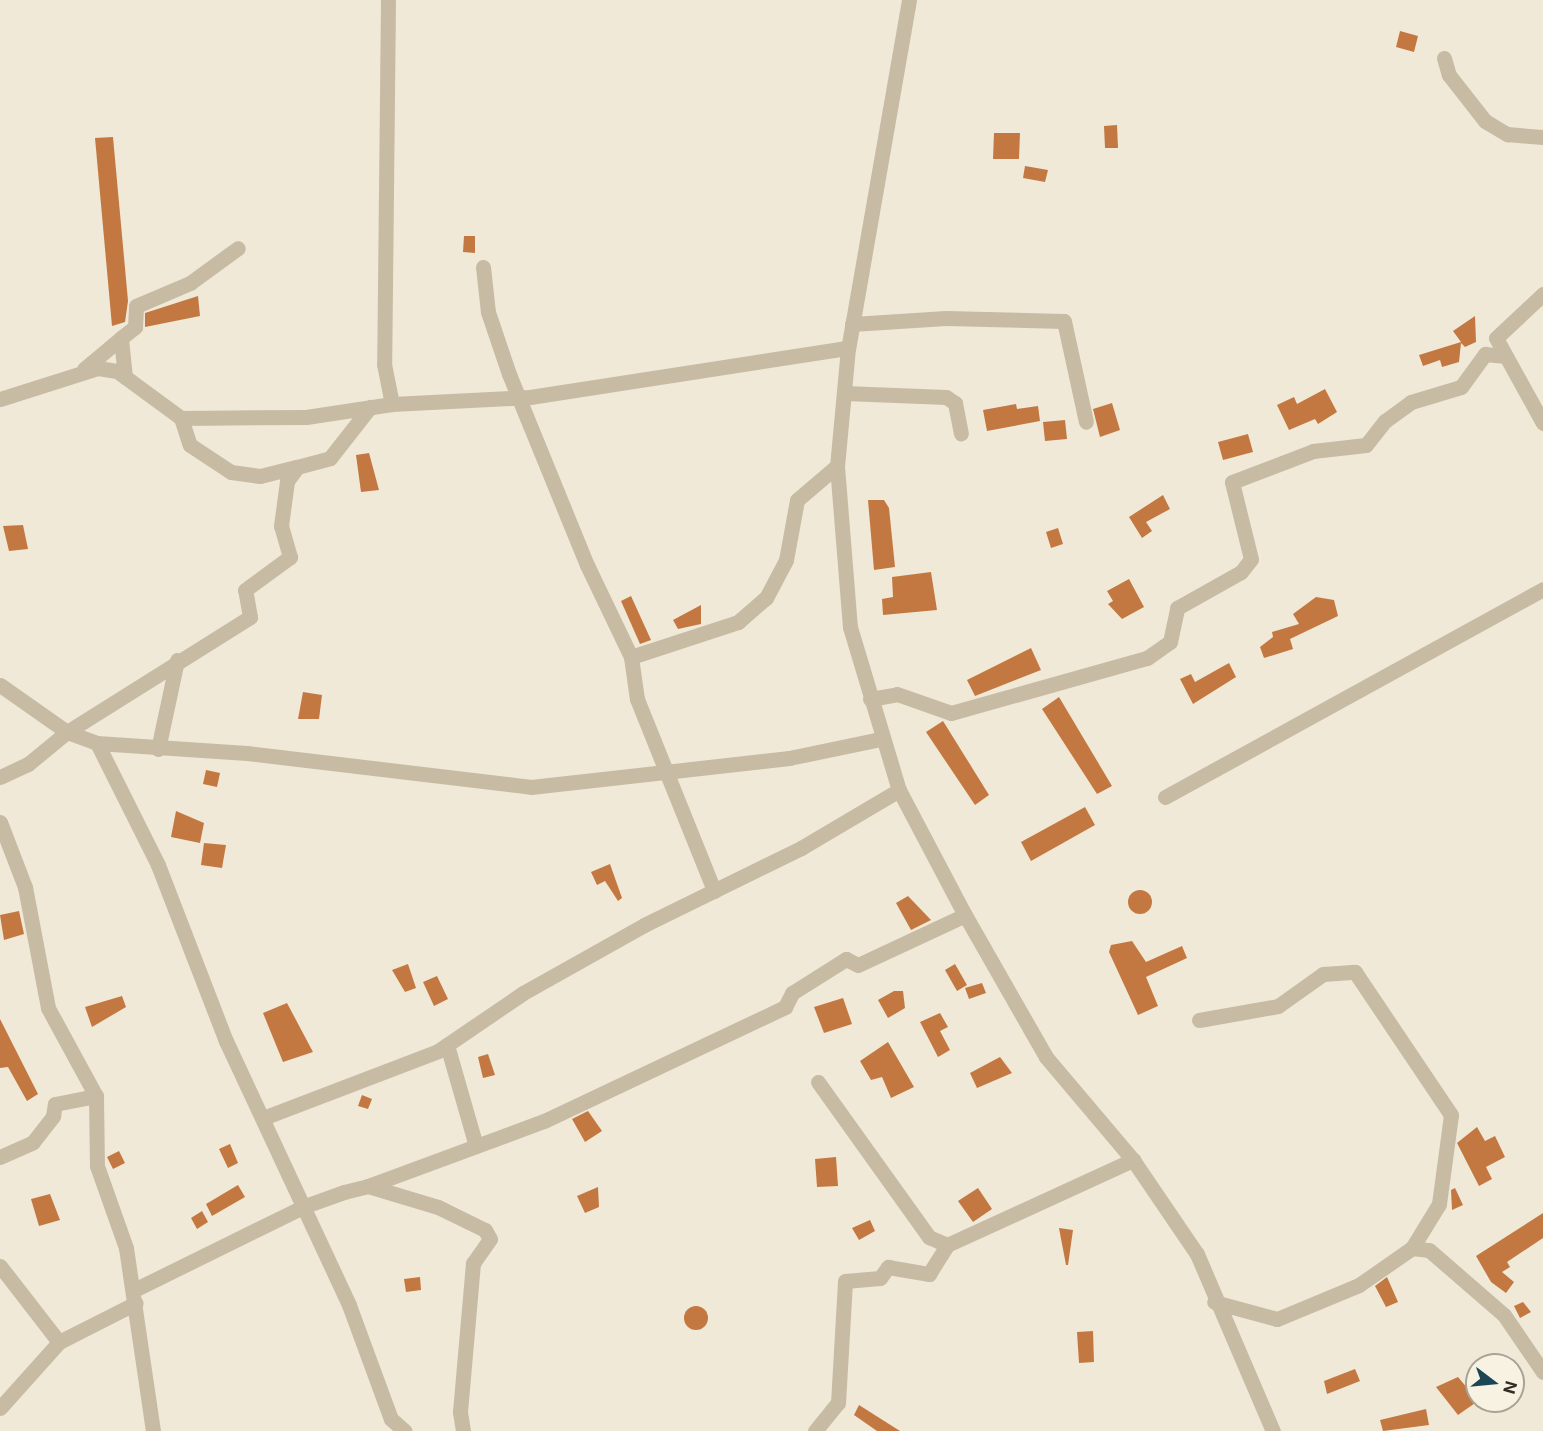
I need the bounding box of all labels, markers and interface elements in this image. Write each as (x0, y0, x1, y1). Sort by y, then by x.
north arrow (1465, 1353, 1525, 1413)
text: N (1499, 1379, 1522, 1396)

